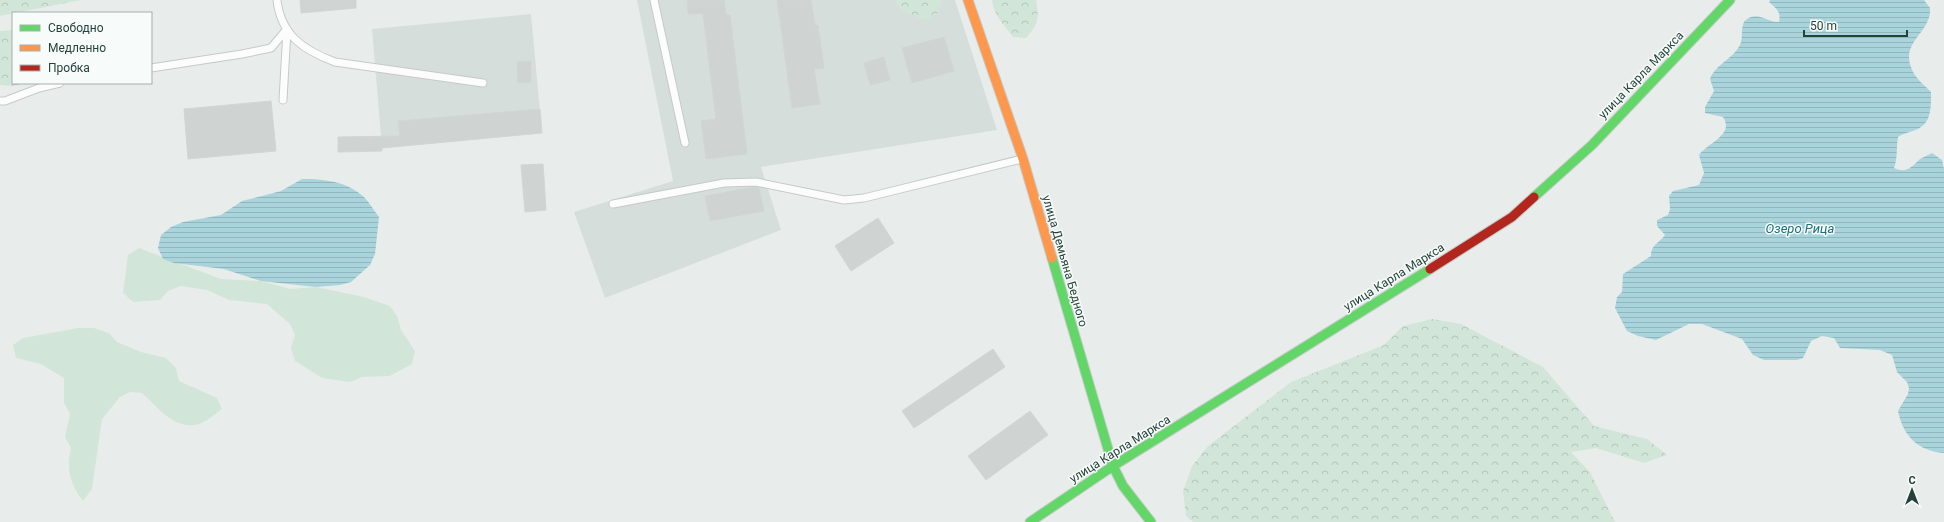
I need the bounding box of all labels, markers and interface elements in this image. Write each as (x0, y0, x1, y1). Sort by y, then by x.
legend (12, 12, 152, 84)
scale bar (1804, 12, 1907, 38)
text: 50 m (1810, 19, 1837, 33)
text: Свободно (48, 21, 104, 35)
street label: улица Карла Маркса (1596, 28, 1686, 122)
text: Медленно (48, 41, 106, 55)
text: Пробка (48, 61, 90, 75)
street label: улица Демьяна Бедного (1039, 193, 1091, 329)
water label: Озеро Рица (1766, 221, 1835, 236)
street label: улица Карла Маркса (1341, 240, 1447, 314)
street label: улица Карла Маркса (1067, 412, 1173, 486)
north arrow (1892, 470, 1932, 510)
text: С (1908, 474, 1916, 487)

